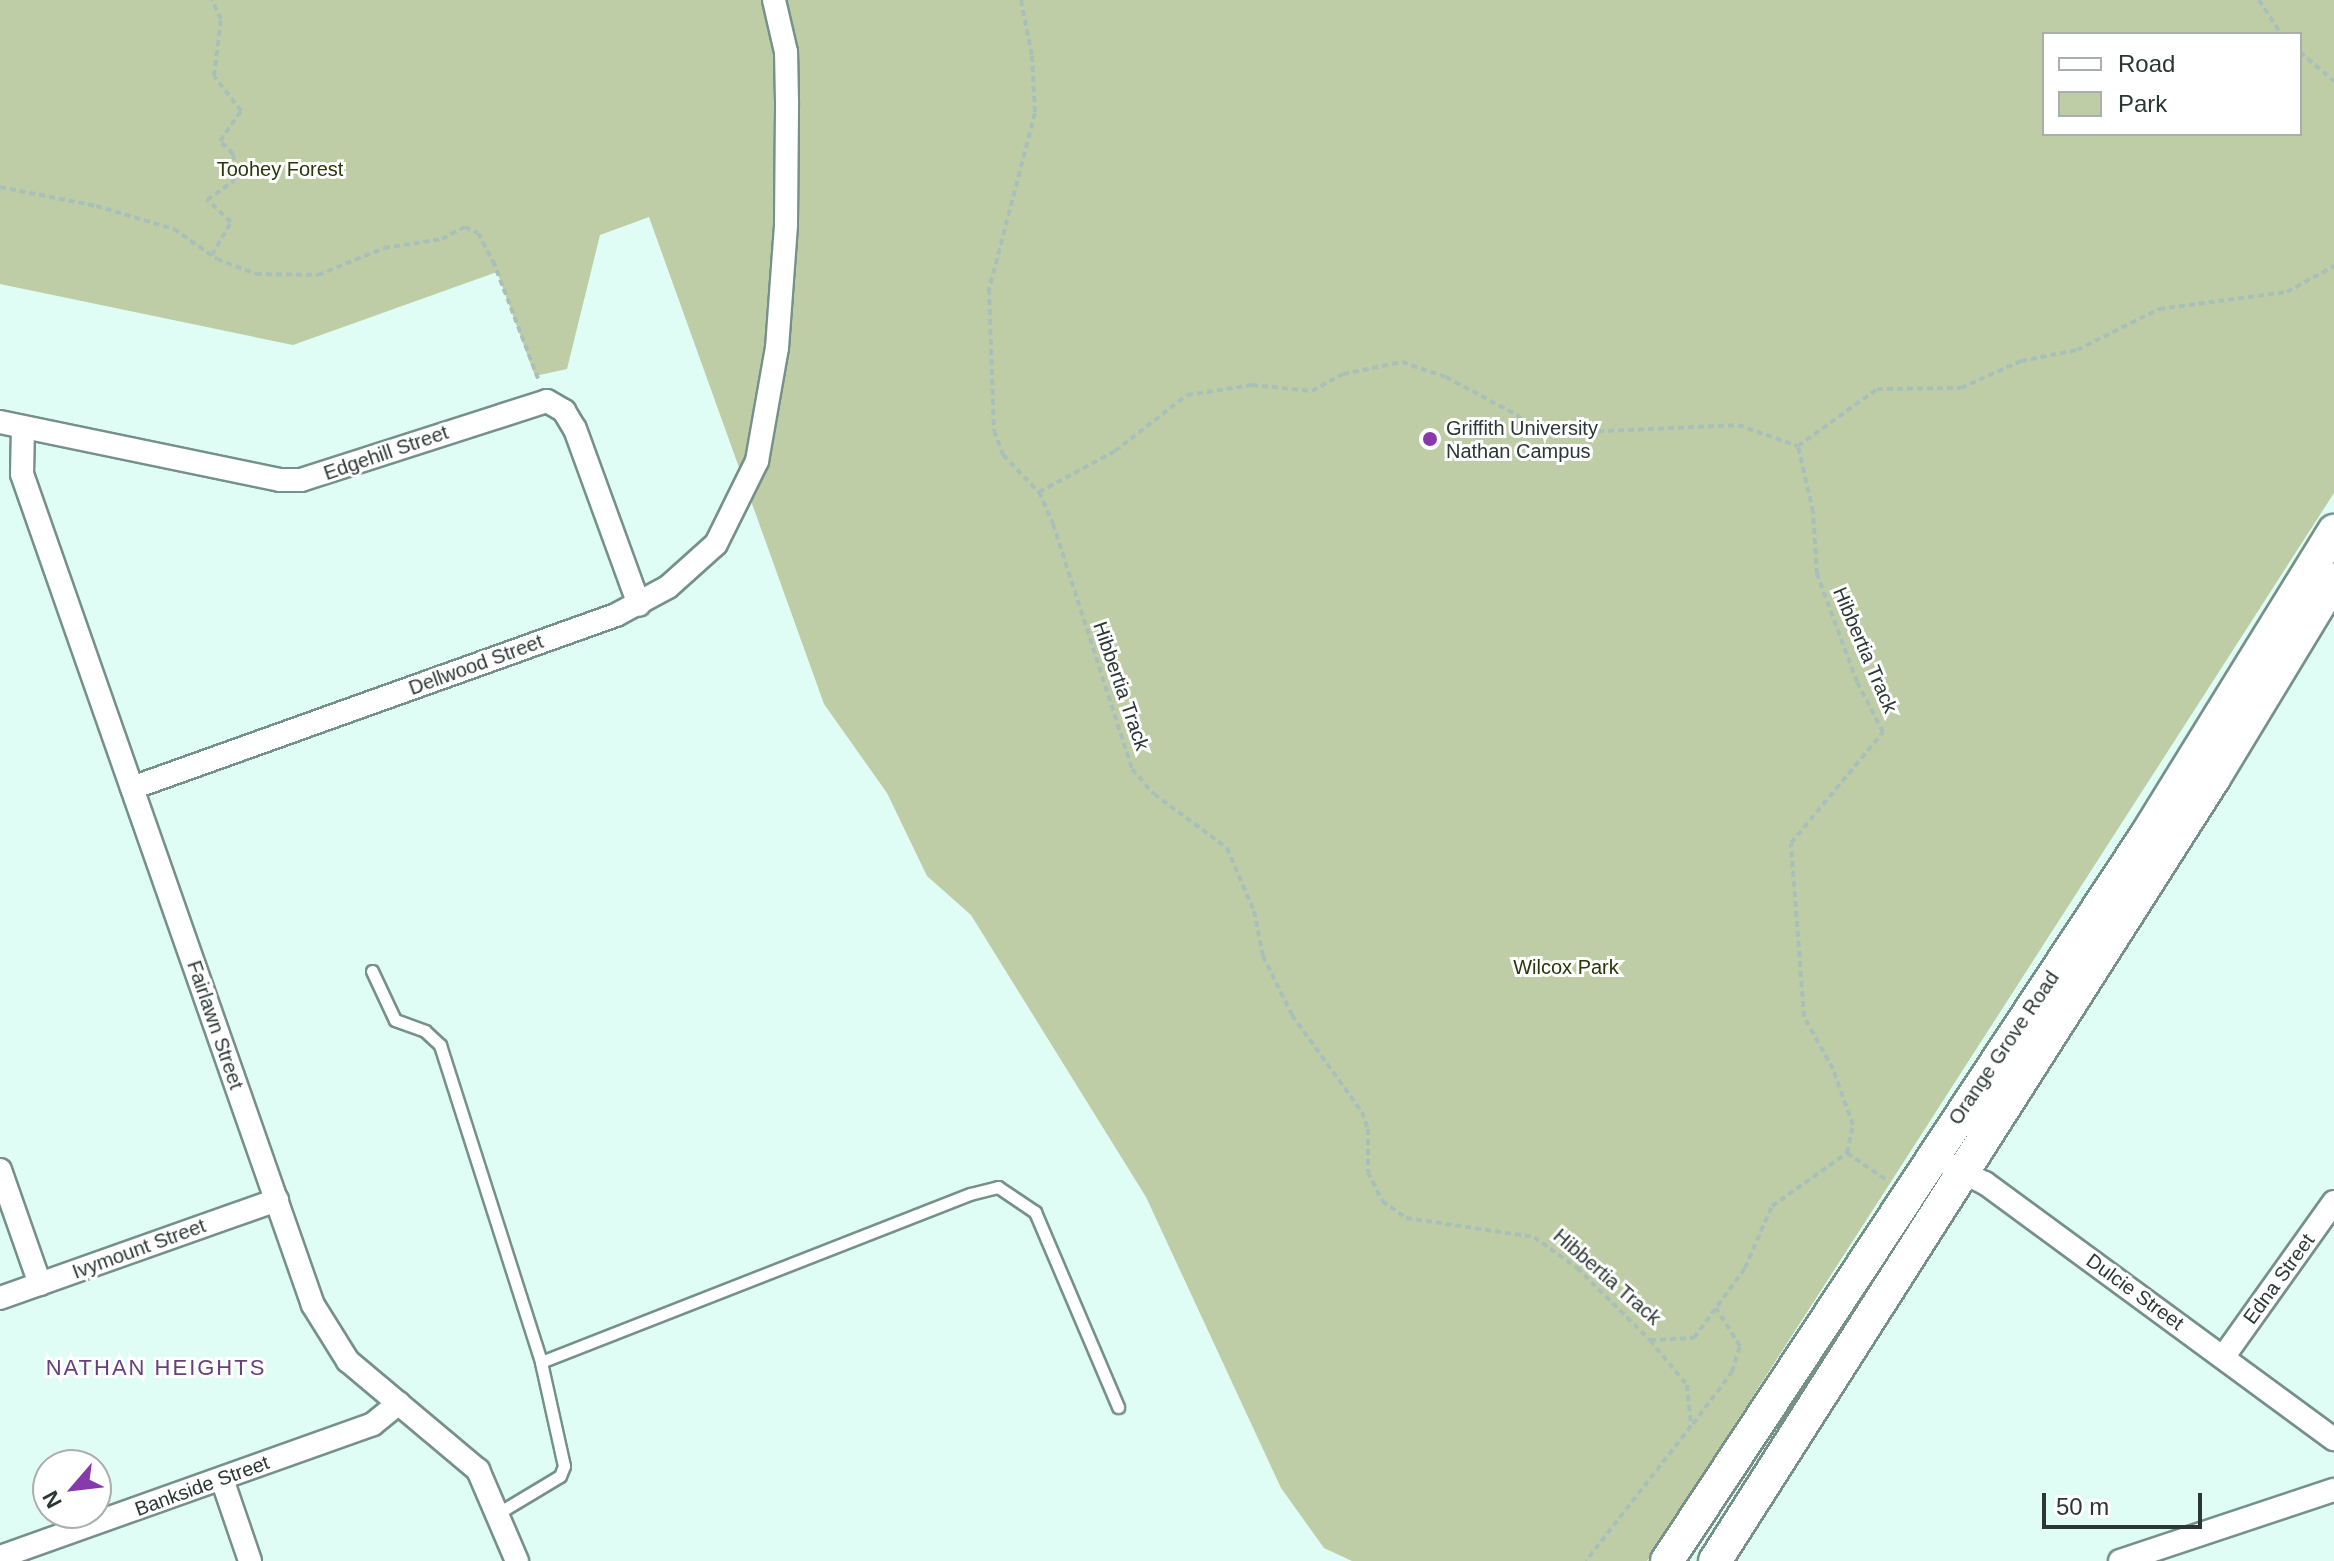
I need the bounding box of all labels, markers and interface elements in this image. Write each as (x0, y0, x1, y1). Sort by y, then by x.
legend (2042, 32, 2302, 136)
text: Road (2118, 50, 2175, 77)
text: Park (2118, 90, 2167, 117)
park label: Toohey Forest (217, 157, 343, 181)
place label: Griffith University Nathan Campus (1446, 416, 1598, 463)
street label: Edgehill Street (321, 420, 451, 486)
marker: Griffith University Nathan Campus (1421, 430, 1439, 448)
street label: Hibbertia Track (1828, 583, 1902, 717)
street label: Hibbertia Track (1088, 618, 1154, 754)
street label: Dellwood Street (406, 630, 546, 700)
park label: Wilcox Park (1513, 955, 1619, 979)
street label: Fairlawn Street (182, 958, 248, 1092)
street label: Orange Grove Road (1944, 967, 2064, 1129)
street label: Ivymount Street (69, 1214, 209, 1284)
street label: Hibbertia Track (1548, 1224, 1666, 1330)
street label: Edna Street (2238, 1229, 2320, 1329)
street label: Dulcie Street (2082, 1249, 2188, 1335)
district label: NATHAN HEIGHTS (46, 1355, 266, 1381)
north arrow (32, 1449, 112, 1529)
street label: Bankside Street (132, 1451, 272, 1521)
scale bar (2046, 1477, 2206, 1527)
text: N (37, 1487, 67, 1512)
text: 50 m (2056, 1493, 2109, 1520)

